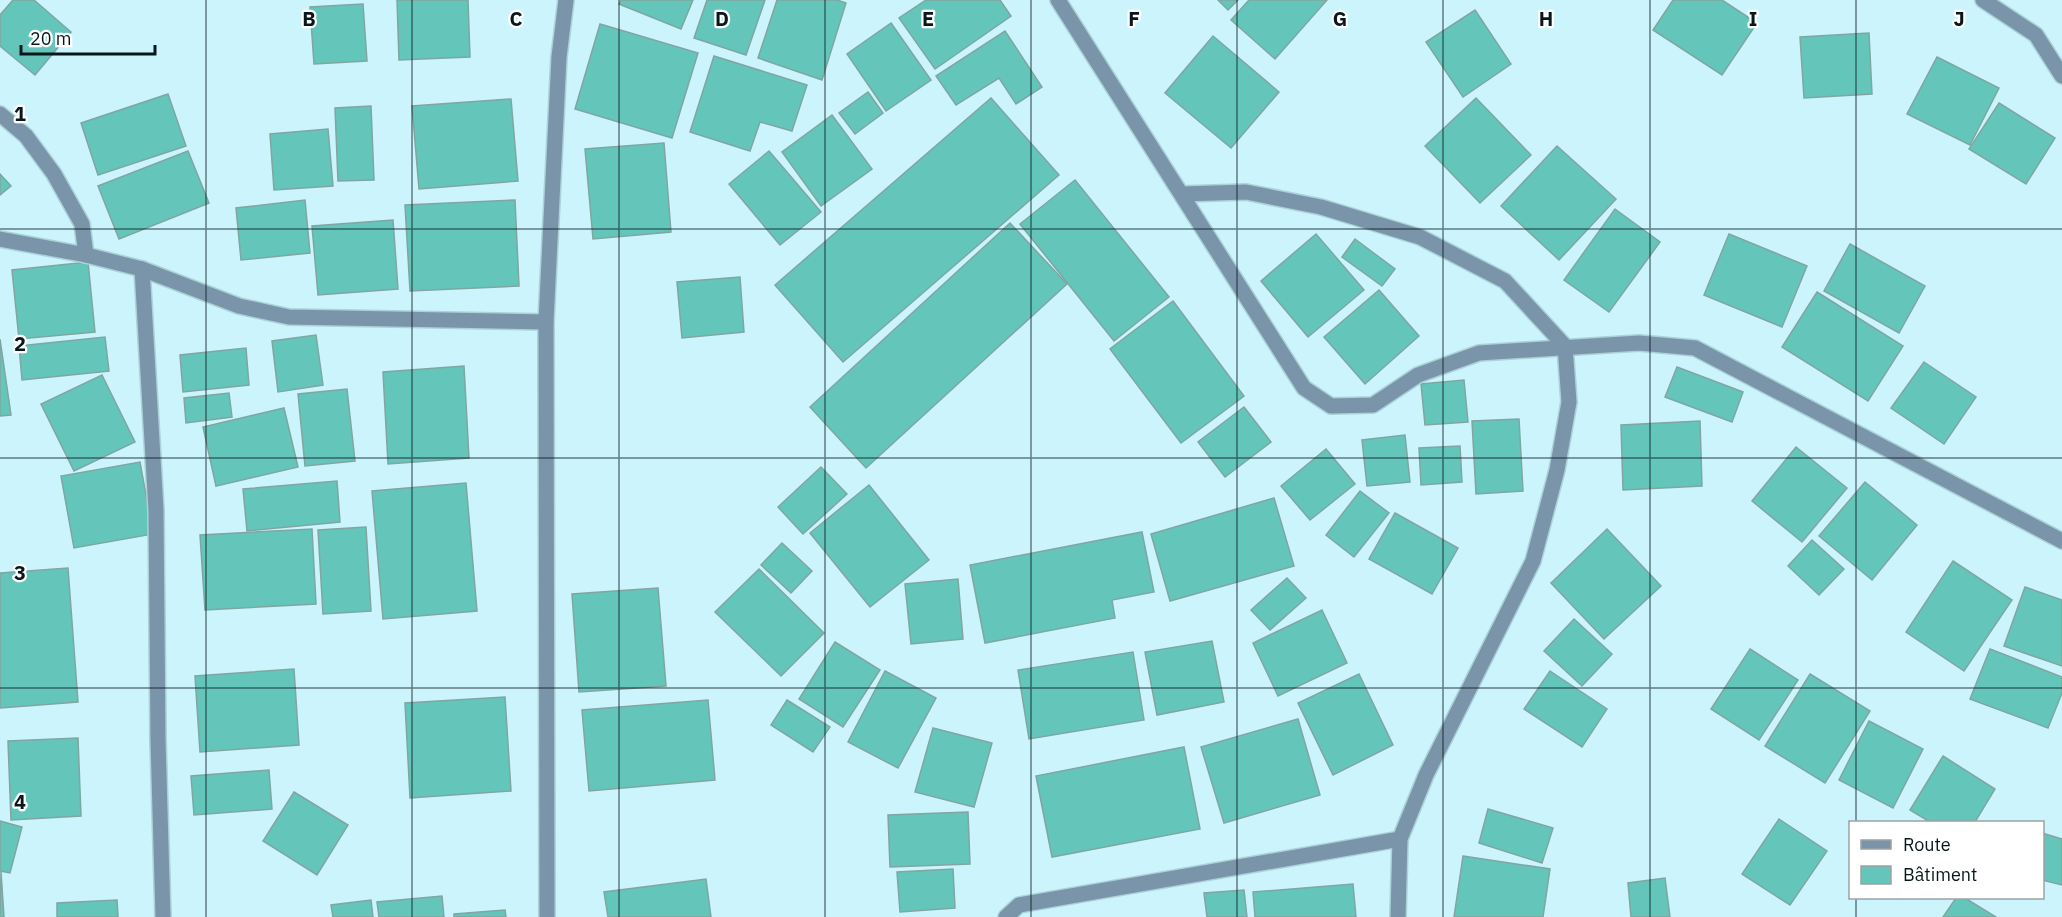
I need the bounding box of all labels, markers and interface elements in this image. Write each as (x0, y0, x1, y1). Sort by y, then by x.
text: B (302, 5, 316, 32)
text: C (509, 5, 523, 32)
text: D (715, 5, 729, 32)
text: E (922, 5, 934, 32)
text: F (1128, 5, 1140, 32)
text: G (1333, 5, 1347, 32)
text: H (1539, 5, 1553, 32)
text: I (1749, 5, 1757, 32)
text: J (1953, 5, 1965, 32)
scale bar (21, 18, 154, 56)
text: 20 m (30, 27, 72, 50)
text: 1 (14, 100, 26, 127)
text: 2 (14, 330, 26, 357)
text: 3 (14, 559, 26, 586)
text: 4 (14, 788, 26, 815)
legend (1849, 821, 2044, 899)
text: Route (1903, 833, 1951, 856)
text: Bâtiment (1903, 863, 1977, 886)

